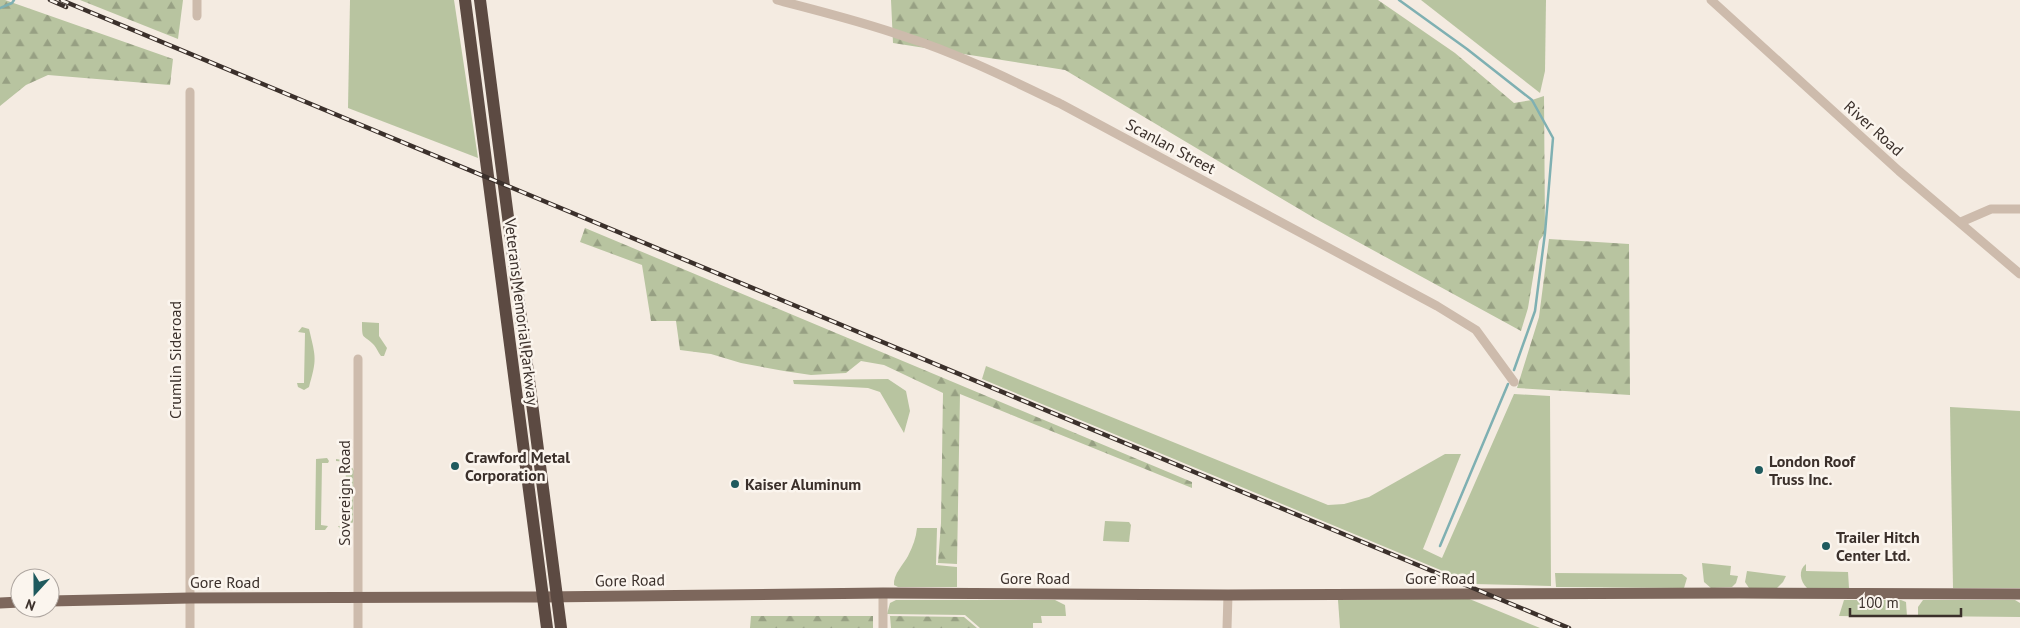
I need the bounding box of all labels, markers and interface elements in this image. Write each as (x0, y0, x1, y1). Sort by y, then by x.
street label: River Road (1840, 96, 1908, 160)
street label: Scanlan Street (1123, 114, 1220, 178)
street label: Veterans Memorial Parkway (500, 216, 543, 407)
street label: Crumlin Sideroad (165, 301, 185, 419)
street label: Sovereign Road (334, 440, 354, 546)
place label: Crawford Metal Corporation (465, 447, 570, 485)
place label: London Roof Truss Inc. (1769, 451, 1856, 489)
marker: Crawford Metal Corporation (449, 460, 461, 472)
marker: London Roof Truss Inc. (1753, 464, 1765, 476)
place label: Kaiser Aluminum (745, 474, 861, 494)
marker: Kaiser Aluminum (729, 478, 741, 490)
place label: Trailer Hitch Center Ltd. (1836, 527, 1920, 565)
marker: Trailer Hitch Center Ltd. (1820, 540, 1832, 552)
north arrow (10, 568, 60, 618)
street label: Gore Road (1000, 568, 1070, 588)
street label: Gore Road (1405, 568, 1475, 588)
street label: Gore Road (595, 569, 665, 591)
street label: Gore Road (190, 572, 260, 592)
scale bar (1850, 586, 1961, 618)
text: 100 m (1858, 593, 1899, 612)
text: N (23, 595, 38, 615)

